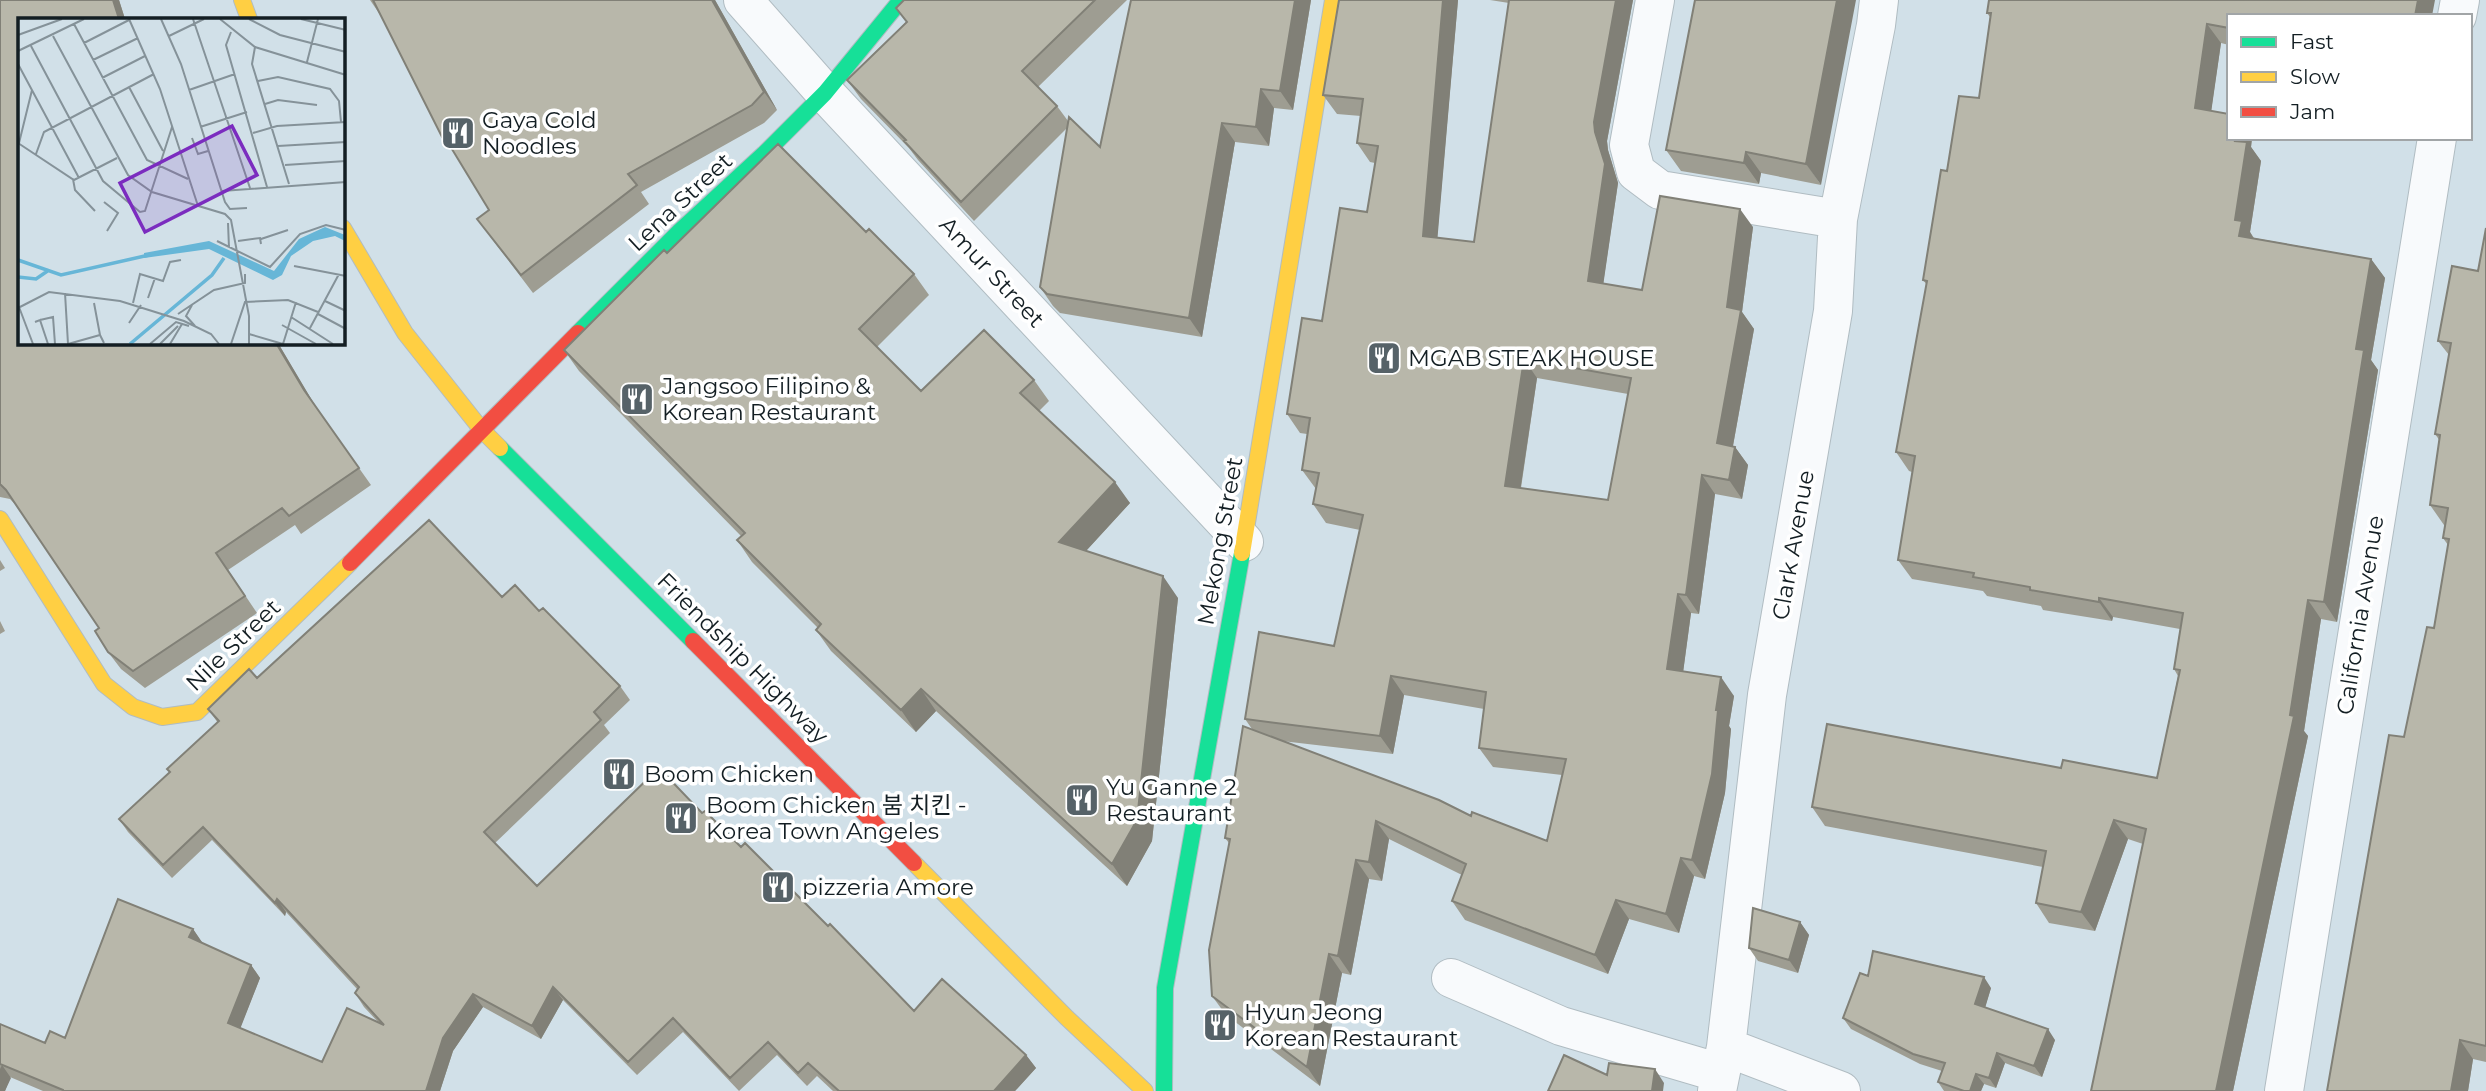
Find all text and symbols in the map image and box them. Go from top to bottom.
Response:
legend [2227,14,2472,140]
inset map [18,18,345,345]
text: Fast [2290,29,2334,54]
text: Slow [2290,64,2340,89]
text: Jam [2289,99,2335,124]
place label: Gaya Cold Noodles [482,106,597,160]
restaurant icon: Gaya Cold Noodles [439,114,477,152]
street label: Lena Street [622,147,738,257]
street label: Amur Street [934,211,1050,333]
restaurant icon: MGAB STEAK HOUSE [1365,339,1403,377]
place label: MGAB STEAK HOUSE [1408,344,1655,372]
place label: Jangsoo Filipino & Korean Restaurant [661,372,876,426]
restaurant icon: Jangsoo Filipino & Korean Restaurant [618,380,656,418]
street label: Mekong Street [1191,455,1249,627]
street label: Clark Avenue [1766,468,1820,622]
street label: California Avenue [2330,513,2390,717]
street label: Friendship Highway [652,567,835,750]
street label: Nile Street [180,593,286,697]
restaurant icon: Boom Chicken [600,755,638,793]
place label: Boom Chicken [644,760,814,788]
place label: Yu Ganne 2 Restaurant [1106,773,1237,827]
restaurant icon: Yu Ganne 2 Restaurant [1063,781,1101,819]
place label: Boom Chicken 붐 치킨 - Korea Town Angeles [706,791,966,845]
restaurant icon: Boom Chicken 붐 치킨 - Korea Town Angeles [662,799,700,837]
restaurant icon: pizzeria Amore [759,868,797,906]
place label: pizzeria Amore [802,873,974,901]
place label: Hyun Jeong Korean Restaurant [1244,998,1458,1052]
restaurant icon: Hyun Jeong Korean Restaurant [1201,1006,1239,1044]

